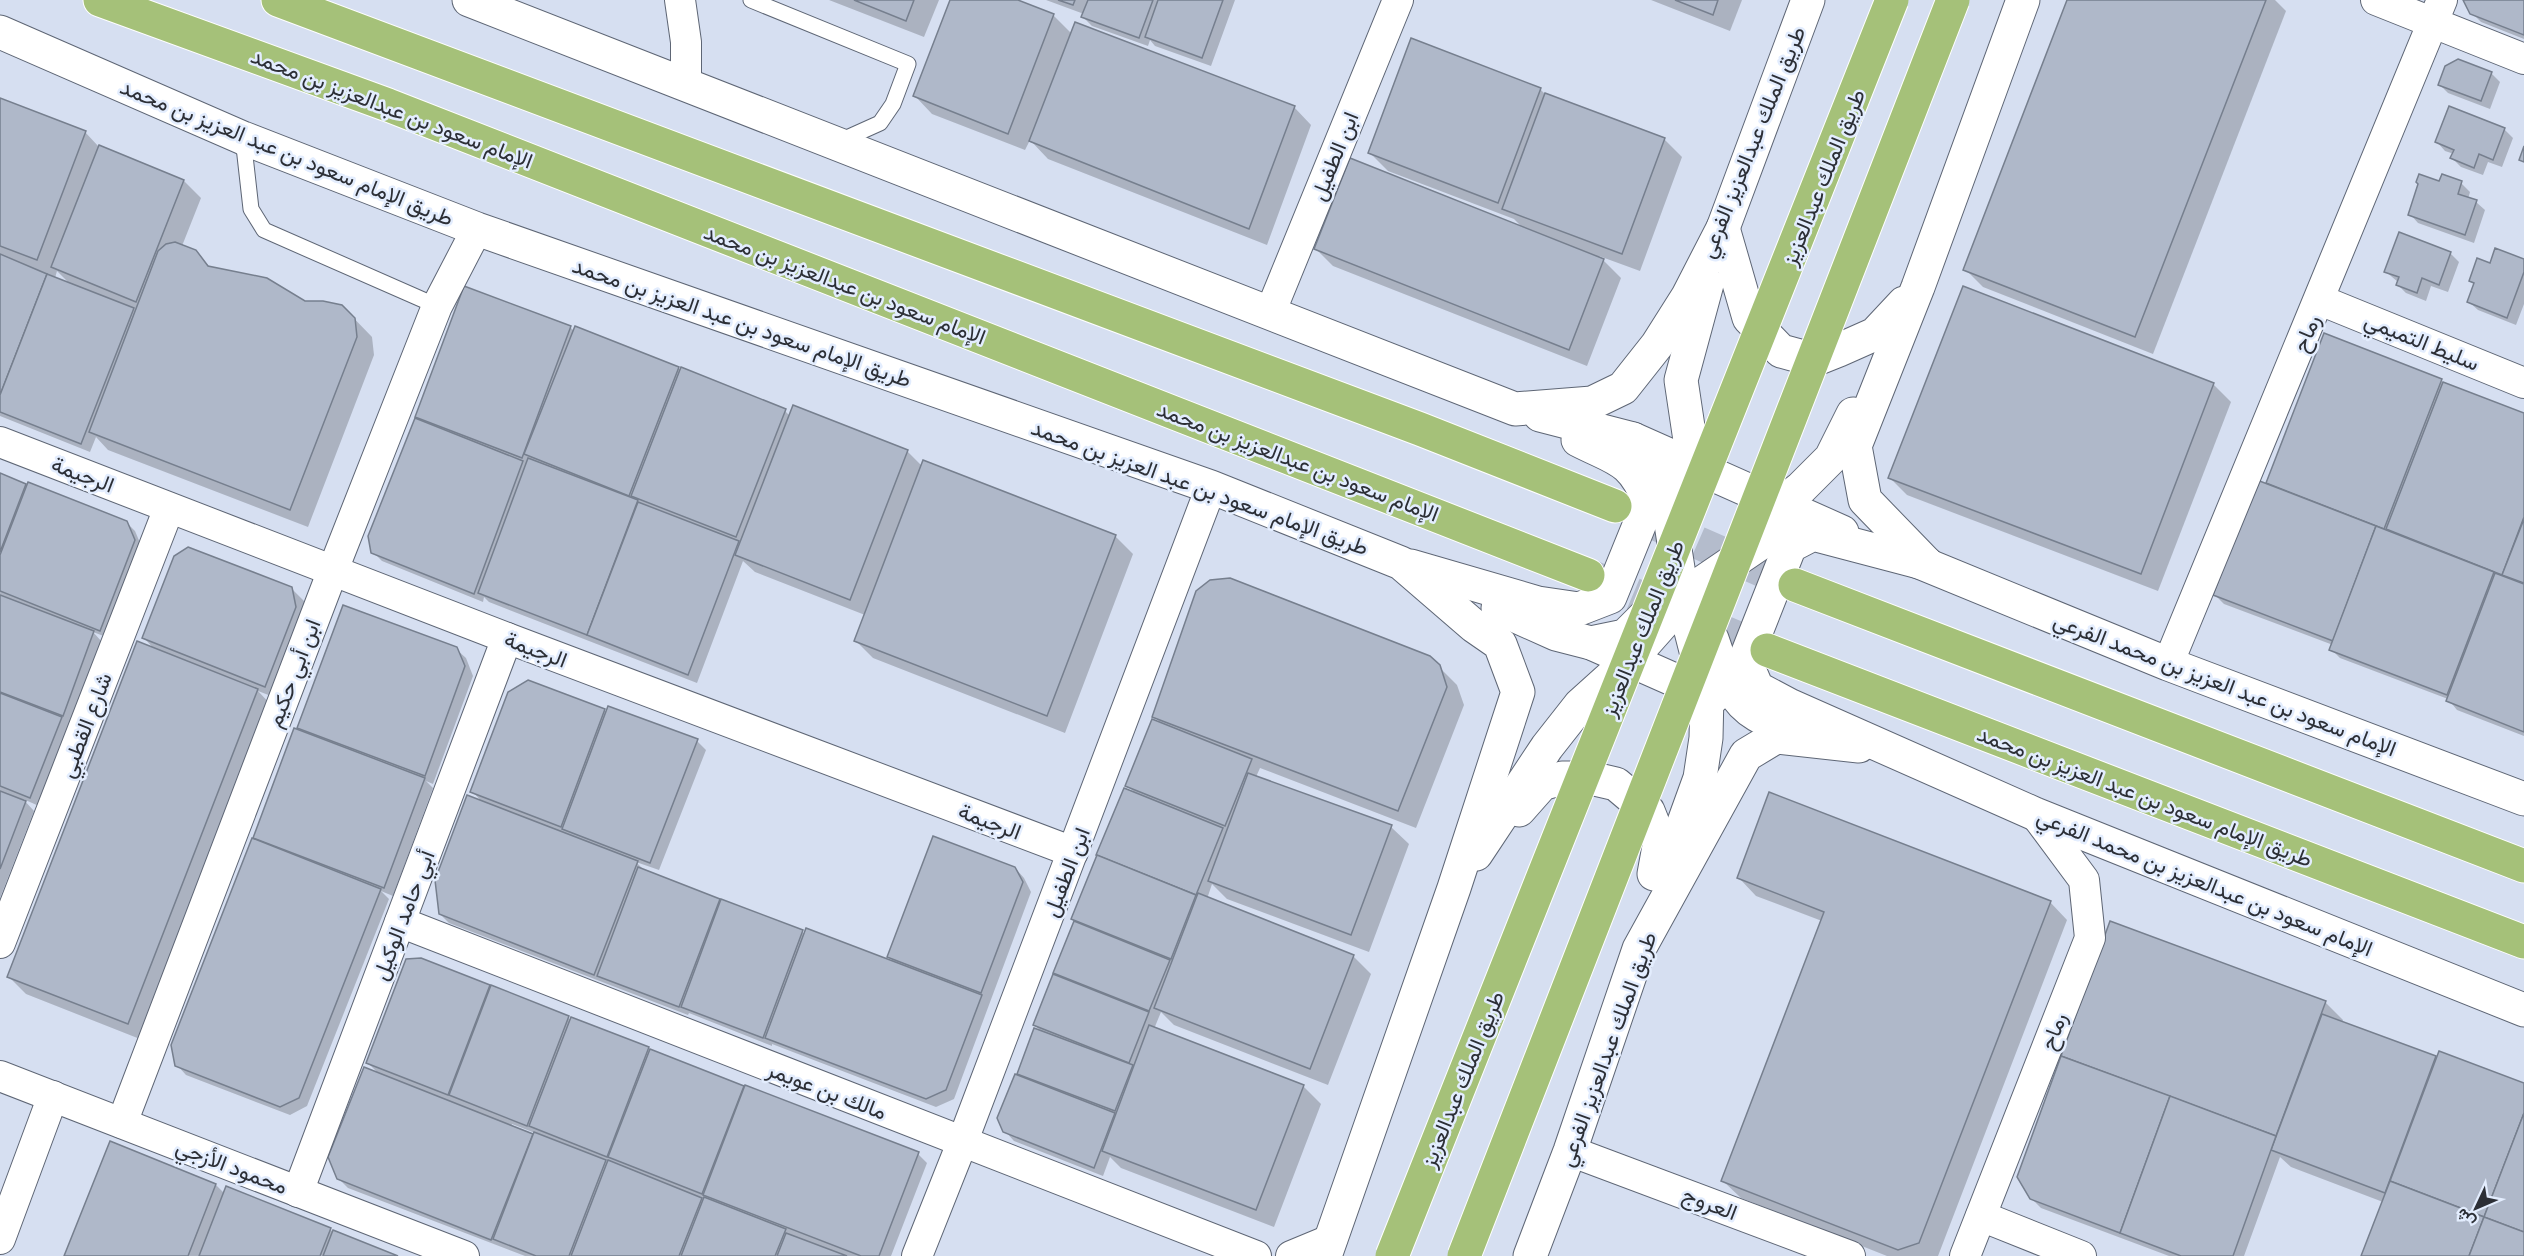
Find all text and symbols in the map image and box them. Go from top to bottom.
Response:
street label: طريق الملك عبدالعزيز الفرعي [1694,23,1816,264]
street label: الإمام سعود بن عبدالعزيز بن محمد [247,43,536,176]
street label: طريق الإمام سعود بن عبد العزيز بن محمد [116,74,457,233]
street label: طريق الملك عبدالعزيز [1776,86,1871,270]
street label: ابن الطفيل [1305,108,1364,205]
street label: الإمام سعود بن عبدالعزيز بن محمد [700,219,989,352]
street label: طريق الإمام سعود بن عبد العزيز بن محمد [568,253,915,394]
street label: سليط التميمي [2359,307,2483,381]
street label: رماح [2288,311,2327,356]
street label: الإمام سعود بن عبدالعزيز بن محمد [1153,396,1442,529]
street label: طريق الإمام سعود بن عبد العزيز بن محمد [1027,415,1372,562]
street label: الرجيمة [48,451,118,499]
street label: طريق الملك عبدالعزيز [1595,537,1690,721]
street label: الإمام سعود بن عبد العزيز بن محمد الفرعي [2048,607,2400,767]
street label: ابن أبي حكيم [261,616,331,733]
street label: الرجيمة [501,626,571,674]
street label: شارع القطبي [54,669,123,783]
street label: طريق الإمام سعود بن عبد العزيز بن محمد [1973,721,2316,874]
street label: الرجيمة [955,798,1025,846]
street label: الإمام سعود بن عبدالعزيز بن محمد الفرعي [2031,803,2376,967]
street label: ابن الطفيل [1038,824,1096,921]
street label: أبي حامد الوكيل [367,847,445,986]
street label: طريق الملك عبدالعزيز الفرعي [1553,929,1667,1172]
street label: طريق الملك عبدالعزيز [1415,988,1510,1172]
street label: رماح [2035,1009,2074,1054]
street label: مالك بن عويمر [762,1056,890,1126]
street label: محمود الأزجي [170,1134,291,1205]
north arrow [2446,1178,2506,1238]
street label: العروج [1678,1182,1741,1227]
text: ش [2452,1205,2479,1232]

